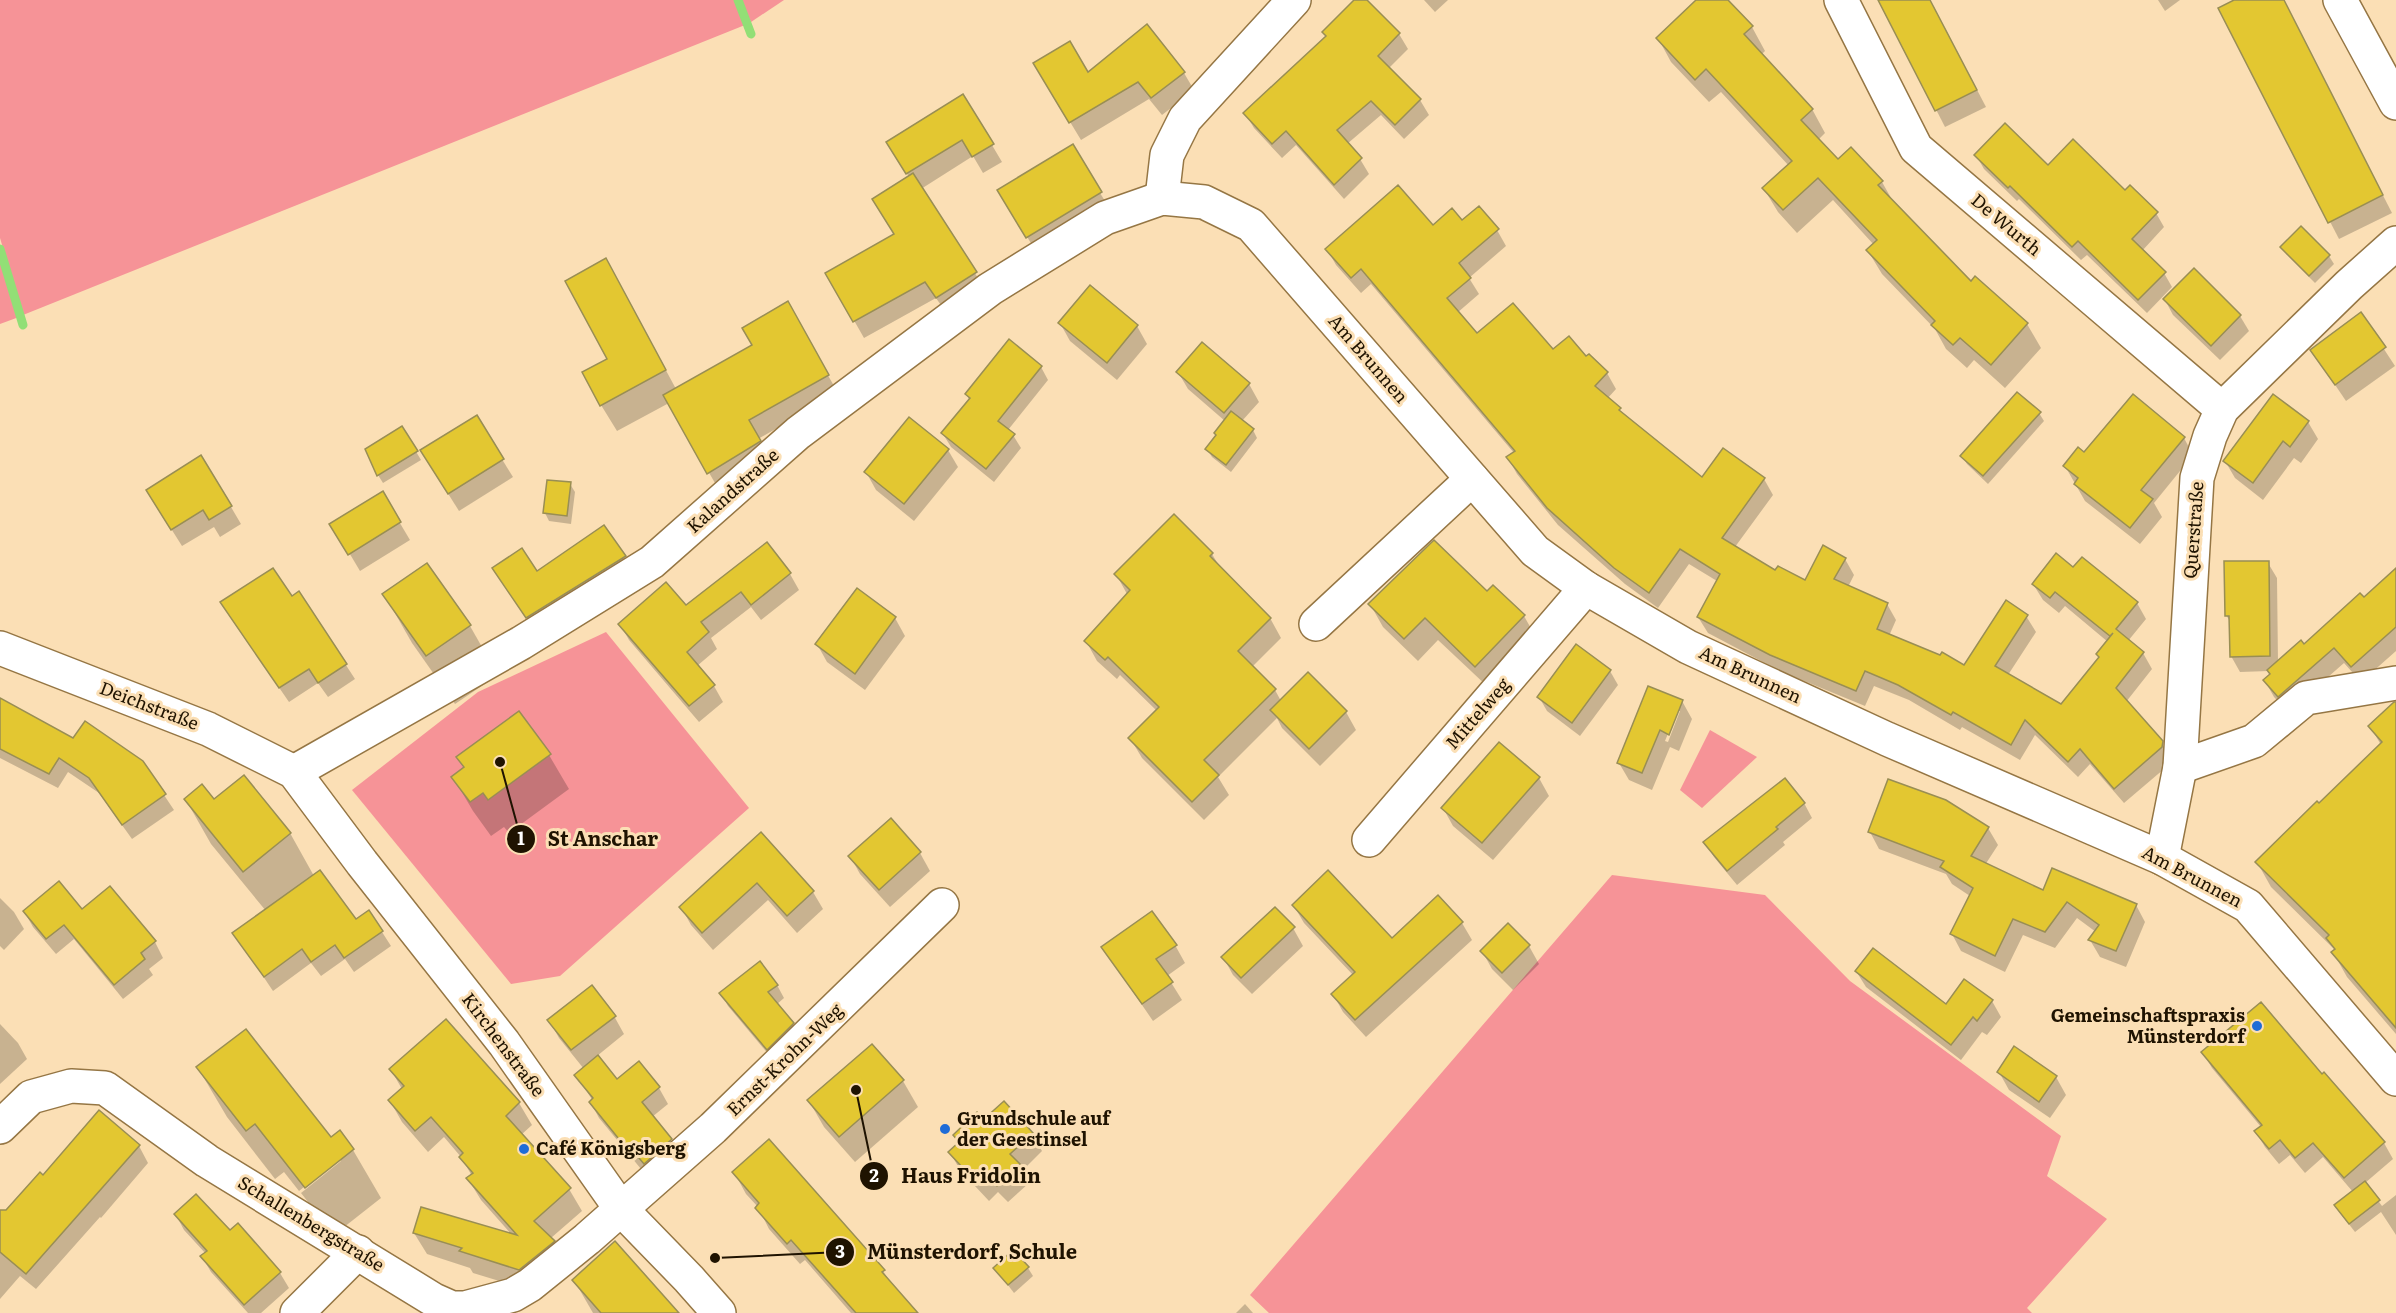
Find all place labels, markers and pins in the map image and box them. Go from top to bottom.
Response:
callout: St Anschar [506,820,670,858]
place label: Gemeinschaftspraxis Münsterdorf [2051,1001,2247,1049]
marker: Gemeinschaftspraxis Münsterdorf [2250,1019,2264,1033]
place label: Grundschule auf der Geestinsel [957,1104,1112,1152]
marker: Grundschule auf der Geestinsel [938,1122,952,1136]
place label: Café Königsberg [536,1134,687,1161]
marker: Café Königsberg [517,1142,531,1156]
callout: Haus Fridolin [859,1157,1053,1195]
callout: Münsterdorf, Schule [825,1233,1089,1271]

